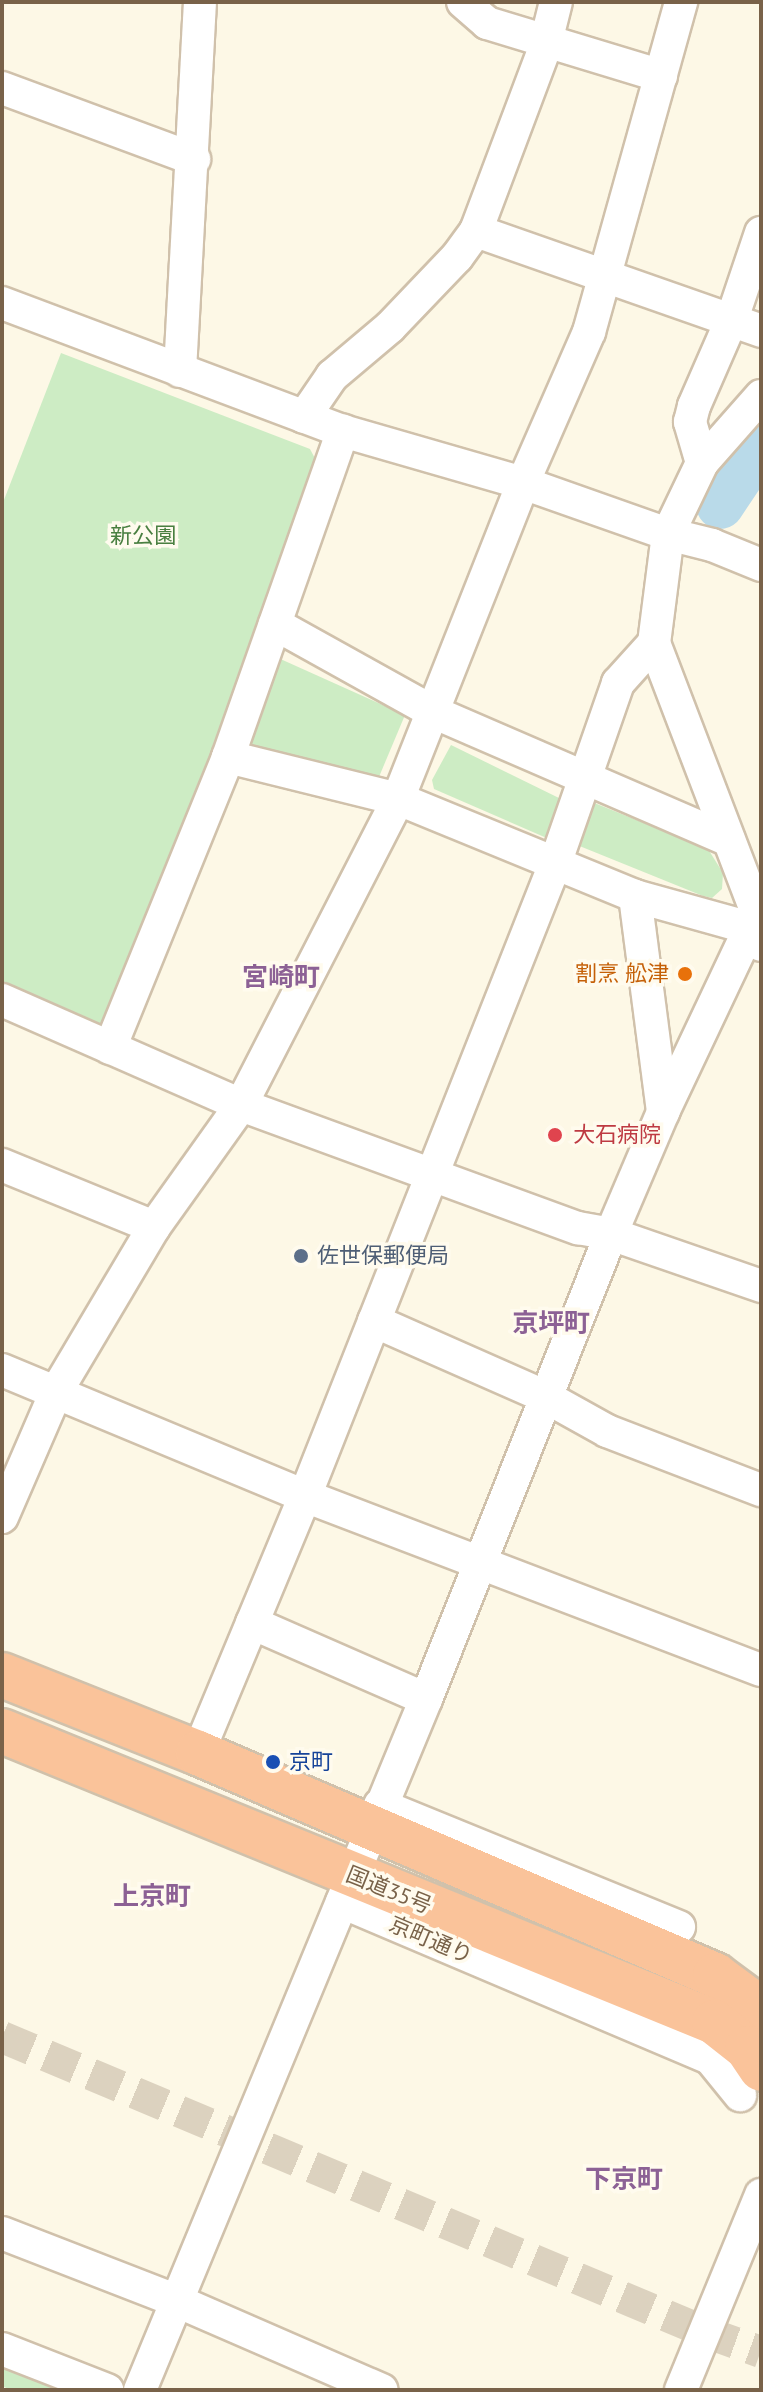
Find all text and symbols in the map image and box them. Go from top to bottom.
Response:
park label: 新公園 [110,523,176,549]
district label: 宮崎町 [242,961,320,993]
place label: 割烹 舩津 [575,961,669,987]
marker: 割烹 舩津 [676,965,694,983]
place label: 大石病院 [573,1122,661,1148]
marker: 大石病院 [544,1124,566,1146]
place label: 佐世保郵便局 [317,1243,449,1269]
marker: 佐世保郵便局 [292,1247,310,1265]
district label: 京坪町 [512,1307,590,1339]
place label: 京町 [289,1749,333,1775]
marker: 京町 [264,1753,282,1771]
street label: 国道35号 [342,1861,436,1919]
district label: 上京町 [113,1880,191,1912]
street label: 京町通り [385,1911,477,1969]
district label: 下京町 [585,2163,663,2195]

